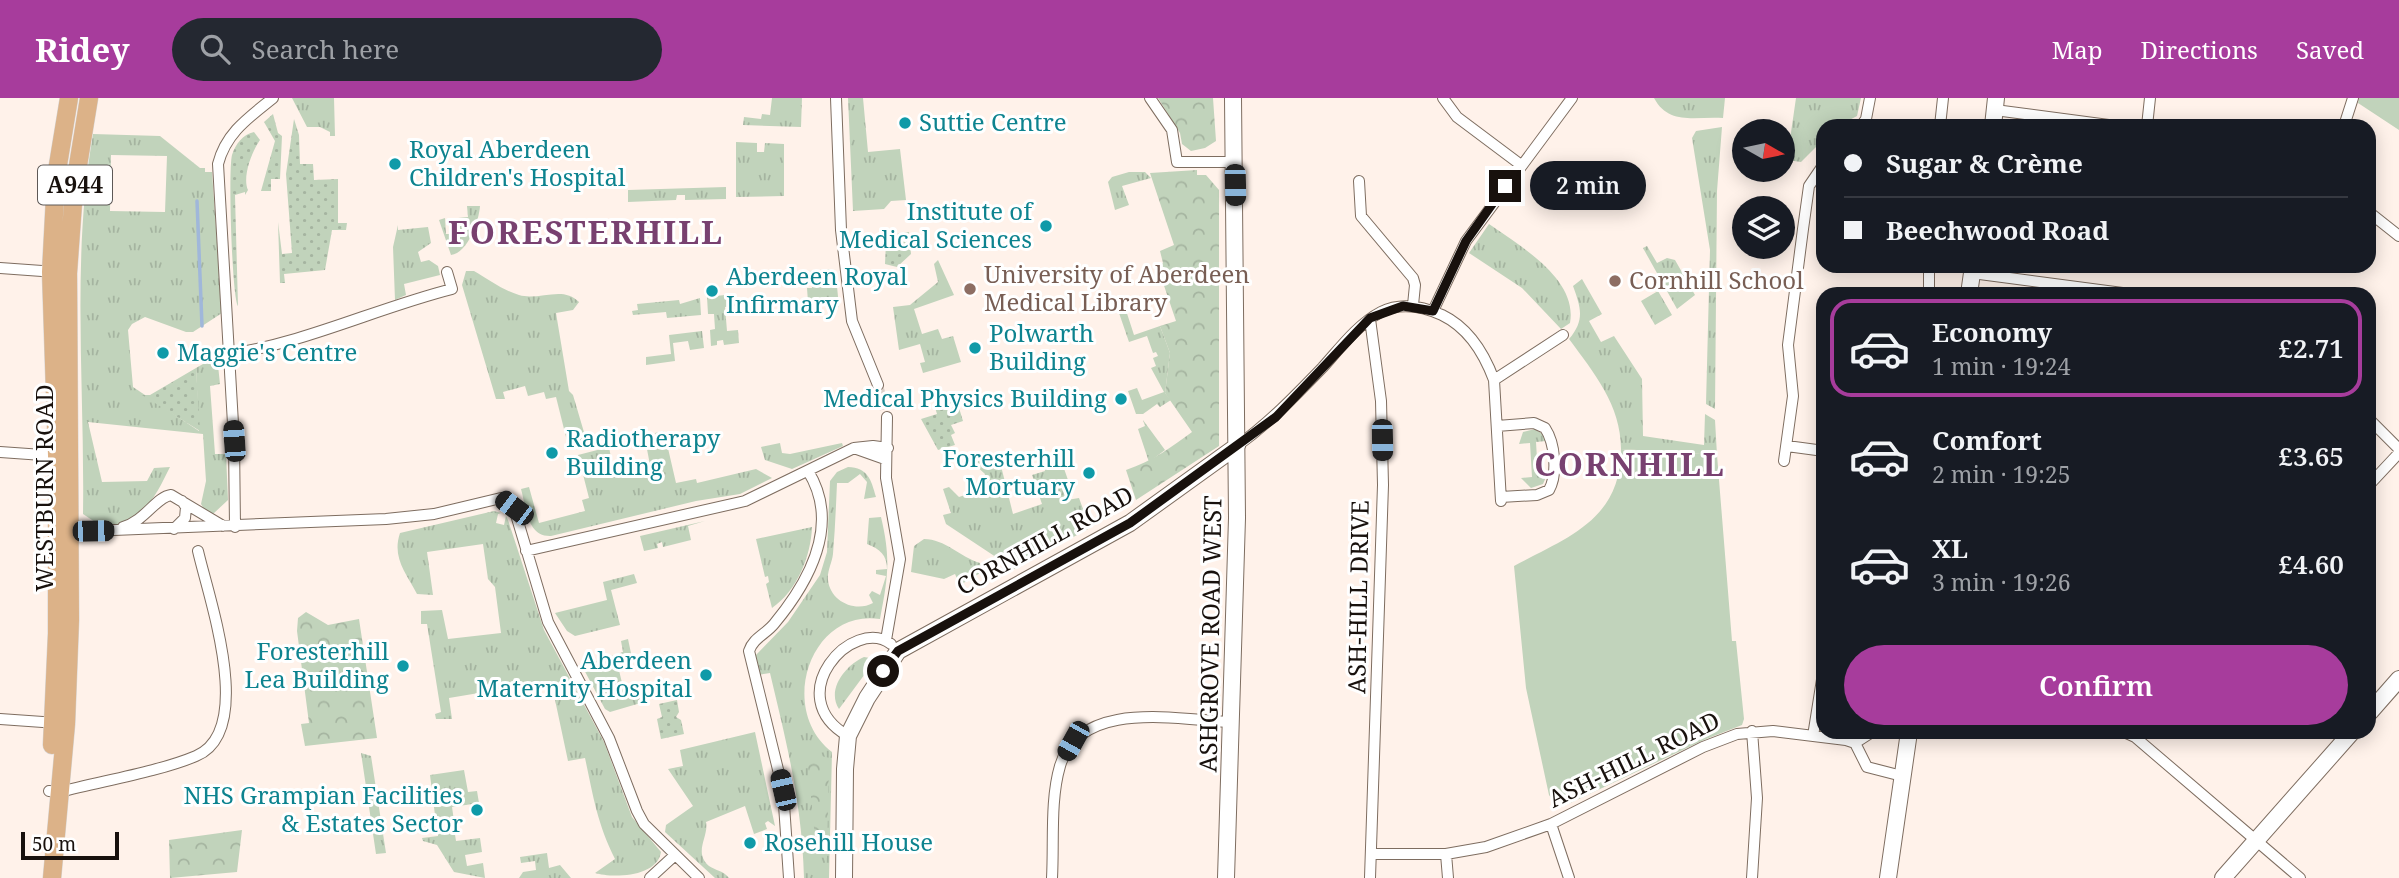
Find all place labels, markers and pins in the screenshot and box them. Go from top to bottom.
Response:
place label: Suttie Centre [919,105,1067,138]
marker: Suttie Centre [897,115,913,131]
place label: Royal Aberdeen Children's Hospital [409,132,626,193]
marker: Royal Aberdeen Children's Hospital [387,156,403,172]
place label: Institute of Medical Sciences [839,194,1034,255]
marker: Institute of Medical Sciences [1038,218,1054,234]
place label: University of Aberdeen Medical Library [984,257,1250,318]
place label: Aberdeen Royal Infirmary [726,259,908,320]
place label: Cornhill School [1629,263,1804,296]
marker: Cornhill School [1607,273,1623,289]
marker: University of Aberdeen Medical Library [962,281,978,297]
marker: Aberdeen Royal Infirmary [704,283,720,299]
place label: Polwarth Building [989,316,1094,377]
place label: Maggie's Centre [177,335,357,368]
marker: Polwarth Building [967,340,983,356]
marker: Maggie's Centre [155,345,171,361]
place label: Medical Physics Building [823,381,1107,414]
marker: Medical Physics Building [1113,391,1129,407]
place label: Radiotherapy Building [566,421,721,482]
place label: Foresterhill Mortuary [943,441,1076,502]
marker: Radiotherapy Building [544,445,560,461]
marker: Foresterhill Mortuary [1081,465,1097,481]
place label: Foresterhill Lea Building [245,634,390,695]
place label: Aberdeen Maternity Hospital [476,643,693,704]
marker: Foresterhill Lea Building [395,658,411,674]
marker: Aberdeen Maternity Hospital [698,667,714,683]
place label: NHS Grampian Facilities & Estates Sector [183,778,463,839]
marker: NHS Grampian Facilities & Estates Sector [469,802,485,818]
place label: Rosehill House [764,825,933,858]
marker: Rosehill House [742,835,758,851]

